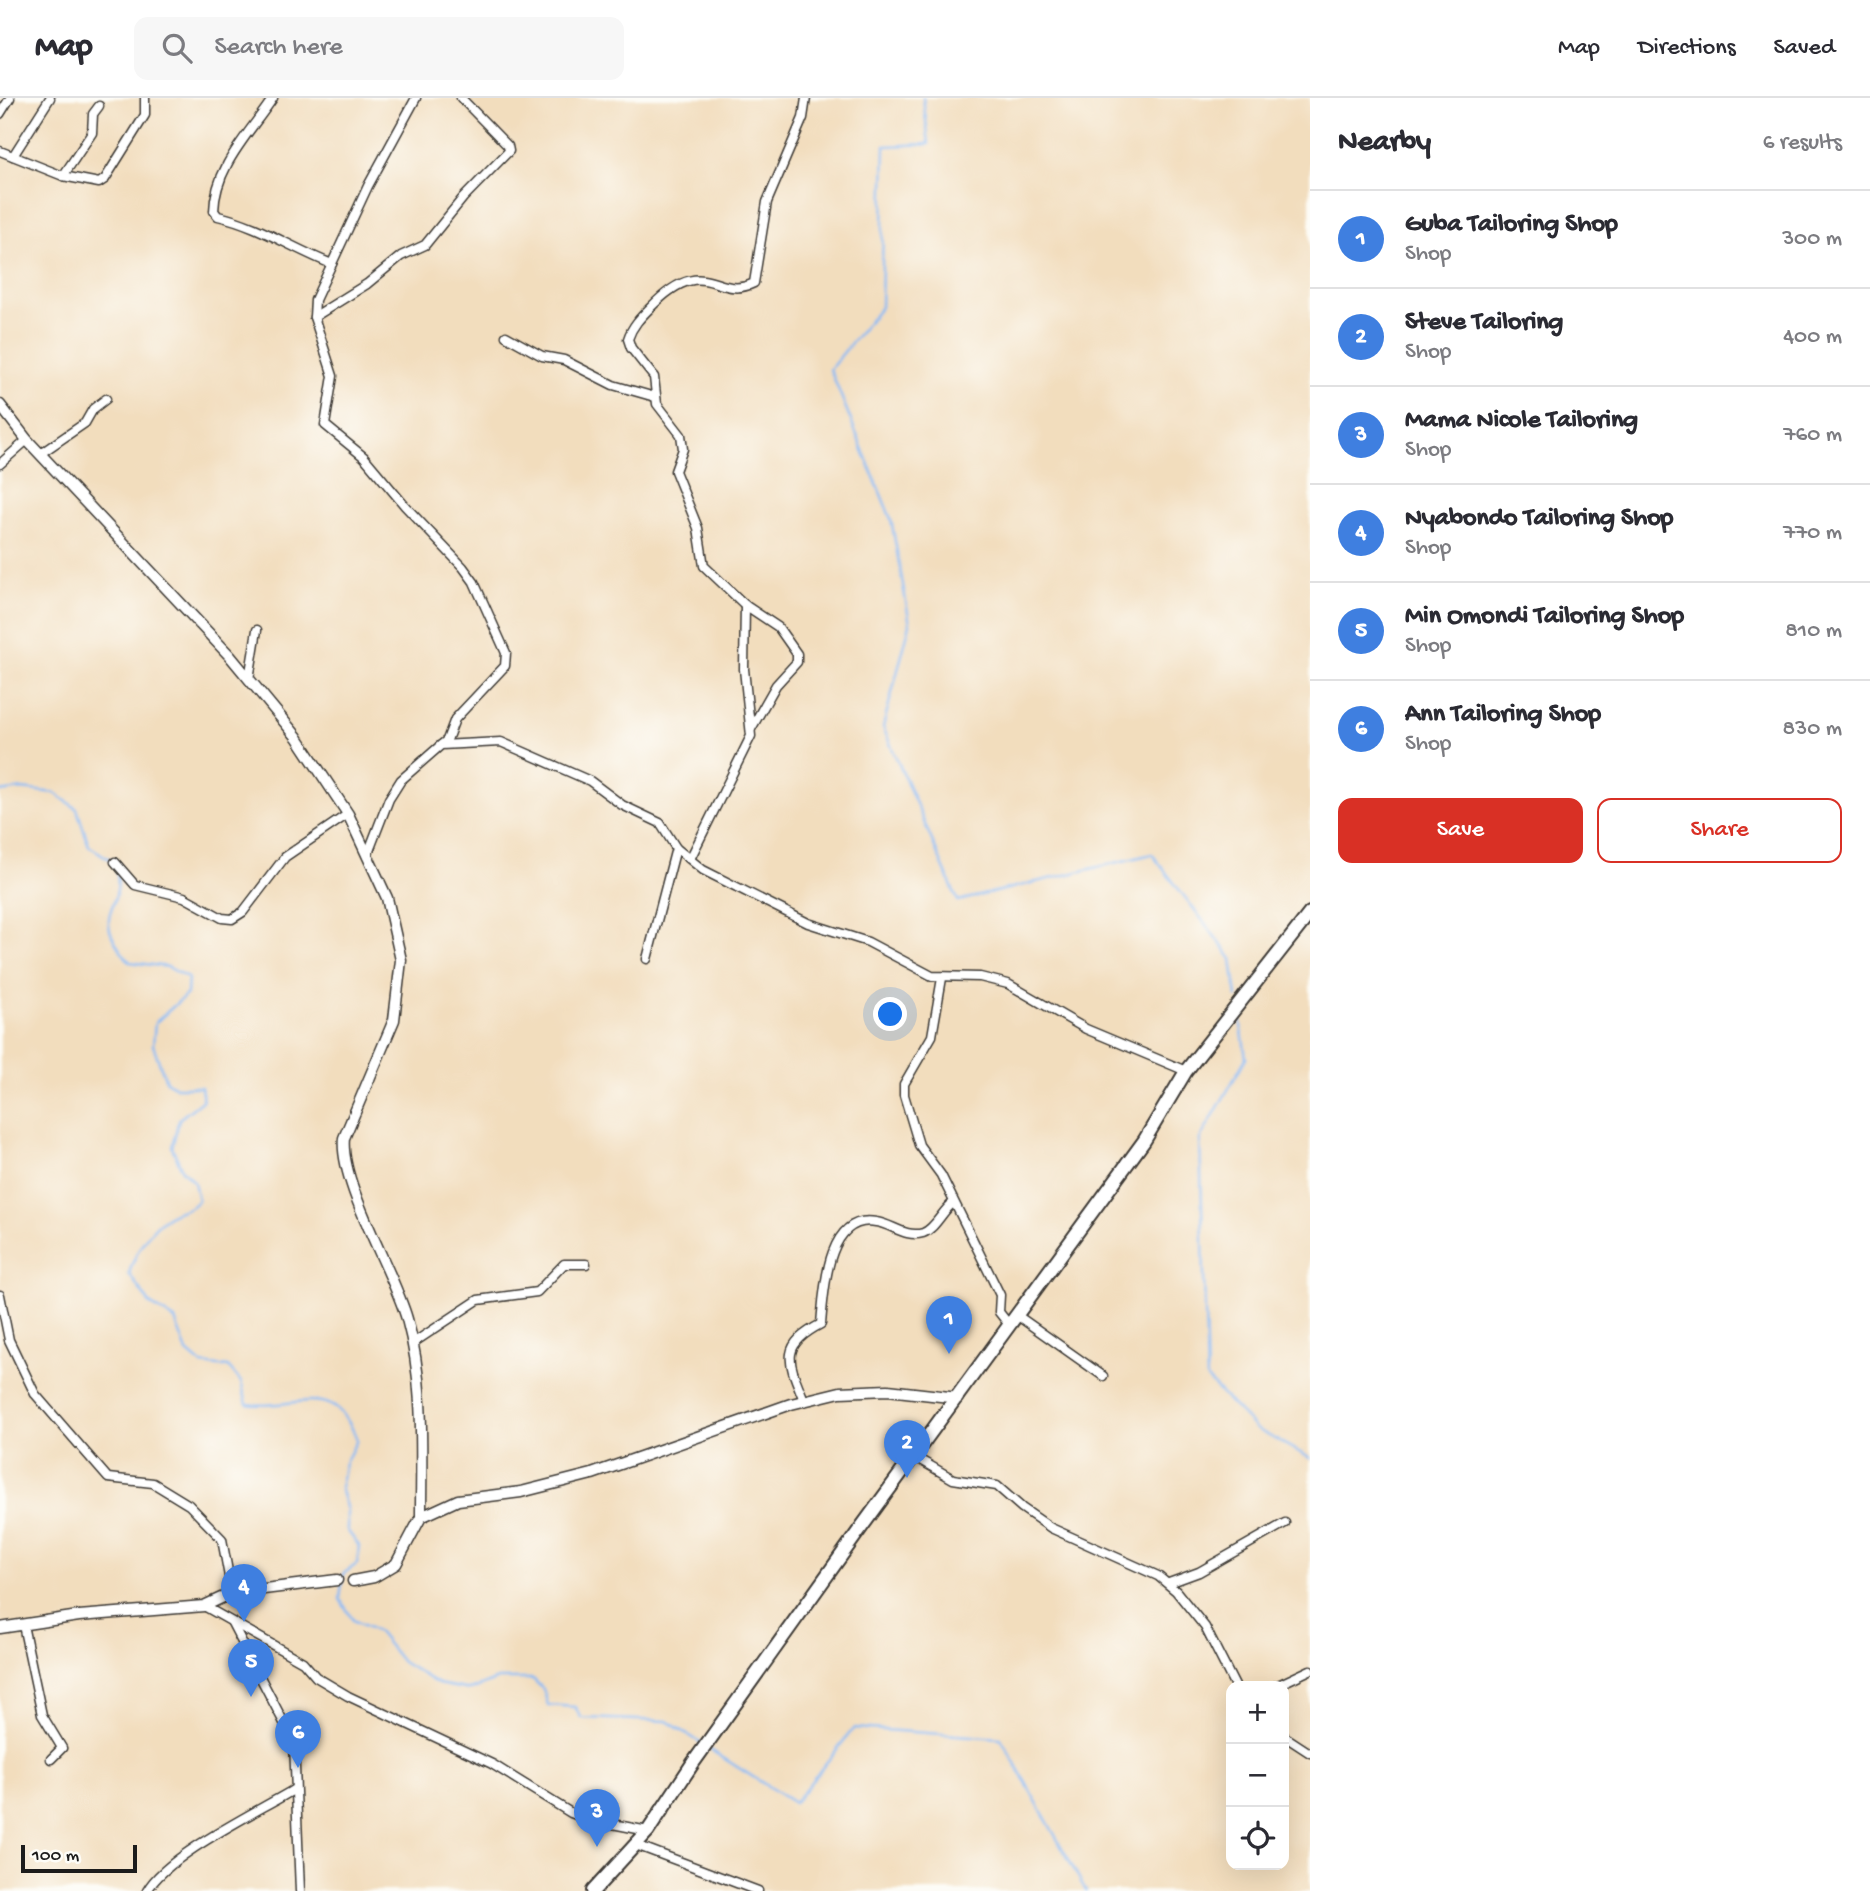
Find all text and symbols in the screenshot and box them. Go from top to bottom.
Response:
search box [134,17,624,80]
text: Map [35,29,92,67]
icon: search [158,29,196,67]
text: Search here [214,33,343,64]
text: Map [1558,34,1600,63]
text: Directions [1638,34,1736,63]
text: Saved [1774,34,1835,63]
text: Nearby [1338,126,1431,161]
text: 6 results [1763,130,1842,157]
text: Guba Tailoring Shop [1405,210,1618,241]
text: 1 [1356,226,1366,253]
text: 300 m [1782,226,1842,253]
text: Shop [1405,241,1451,268]
text: Steve Tailoring [1405,308,1563,339]
text: 2 [1355,324,1367,351]
text: 400 m [1783,324,1842,351]
text: Shop [1405,339,1451,366]
text: Mama Nicole Tailoring [1405,406,1638,437]
text: 3 [1355,422,1367,449]
text: 760 m [1784,422,1842,449]
text: Shop [1405,437,1451,464]
text: Nyabondo Tailoring Shop [1405,504,1673,535]
text: 4 [1356,520,1366,547]
text: 770 m [1783,520,1842,547]
text: Shop [1405,535,1451,562]
text: Min Omondi Tailoring Shop [1405,602,1684,633]
text: 5 [1355,618,1367,645]
text: 810 m [1785,618,1842,645]
text: Shop [1405,633,1451,660]
text: Ann Tailoring Shop [1405,700,1601,731]
text: 6 [1355,716,1367,743]
text: 830 m [1783,716,1842,743]
text: Shop [1405,731,1451,758]
button: Save [1338,798,1583,863]
button: Share [1597,798,1842,863]
your location [873,997,907,1031]
pin: 1 [926,1296,972,1354]
pin: 2 [884,1420,930,1478]
pin: 4 [221,1564,267,1622]
pin: 5 [228,1639,274,1697]
map controls [1226,1681,1289,1870]
button: + [1226,1681,1289,1744]
pin: 6 [275,1710,321,1768]
button: − [1226,1744,1289,1807]
pin: 3 [574,1789,620,1847]
button: locate [1226,1807,1289,1870]
scale bar [21,1842,136,1874]
text: 100 m [32,1845,79,1868]

